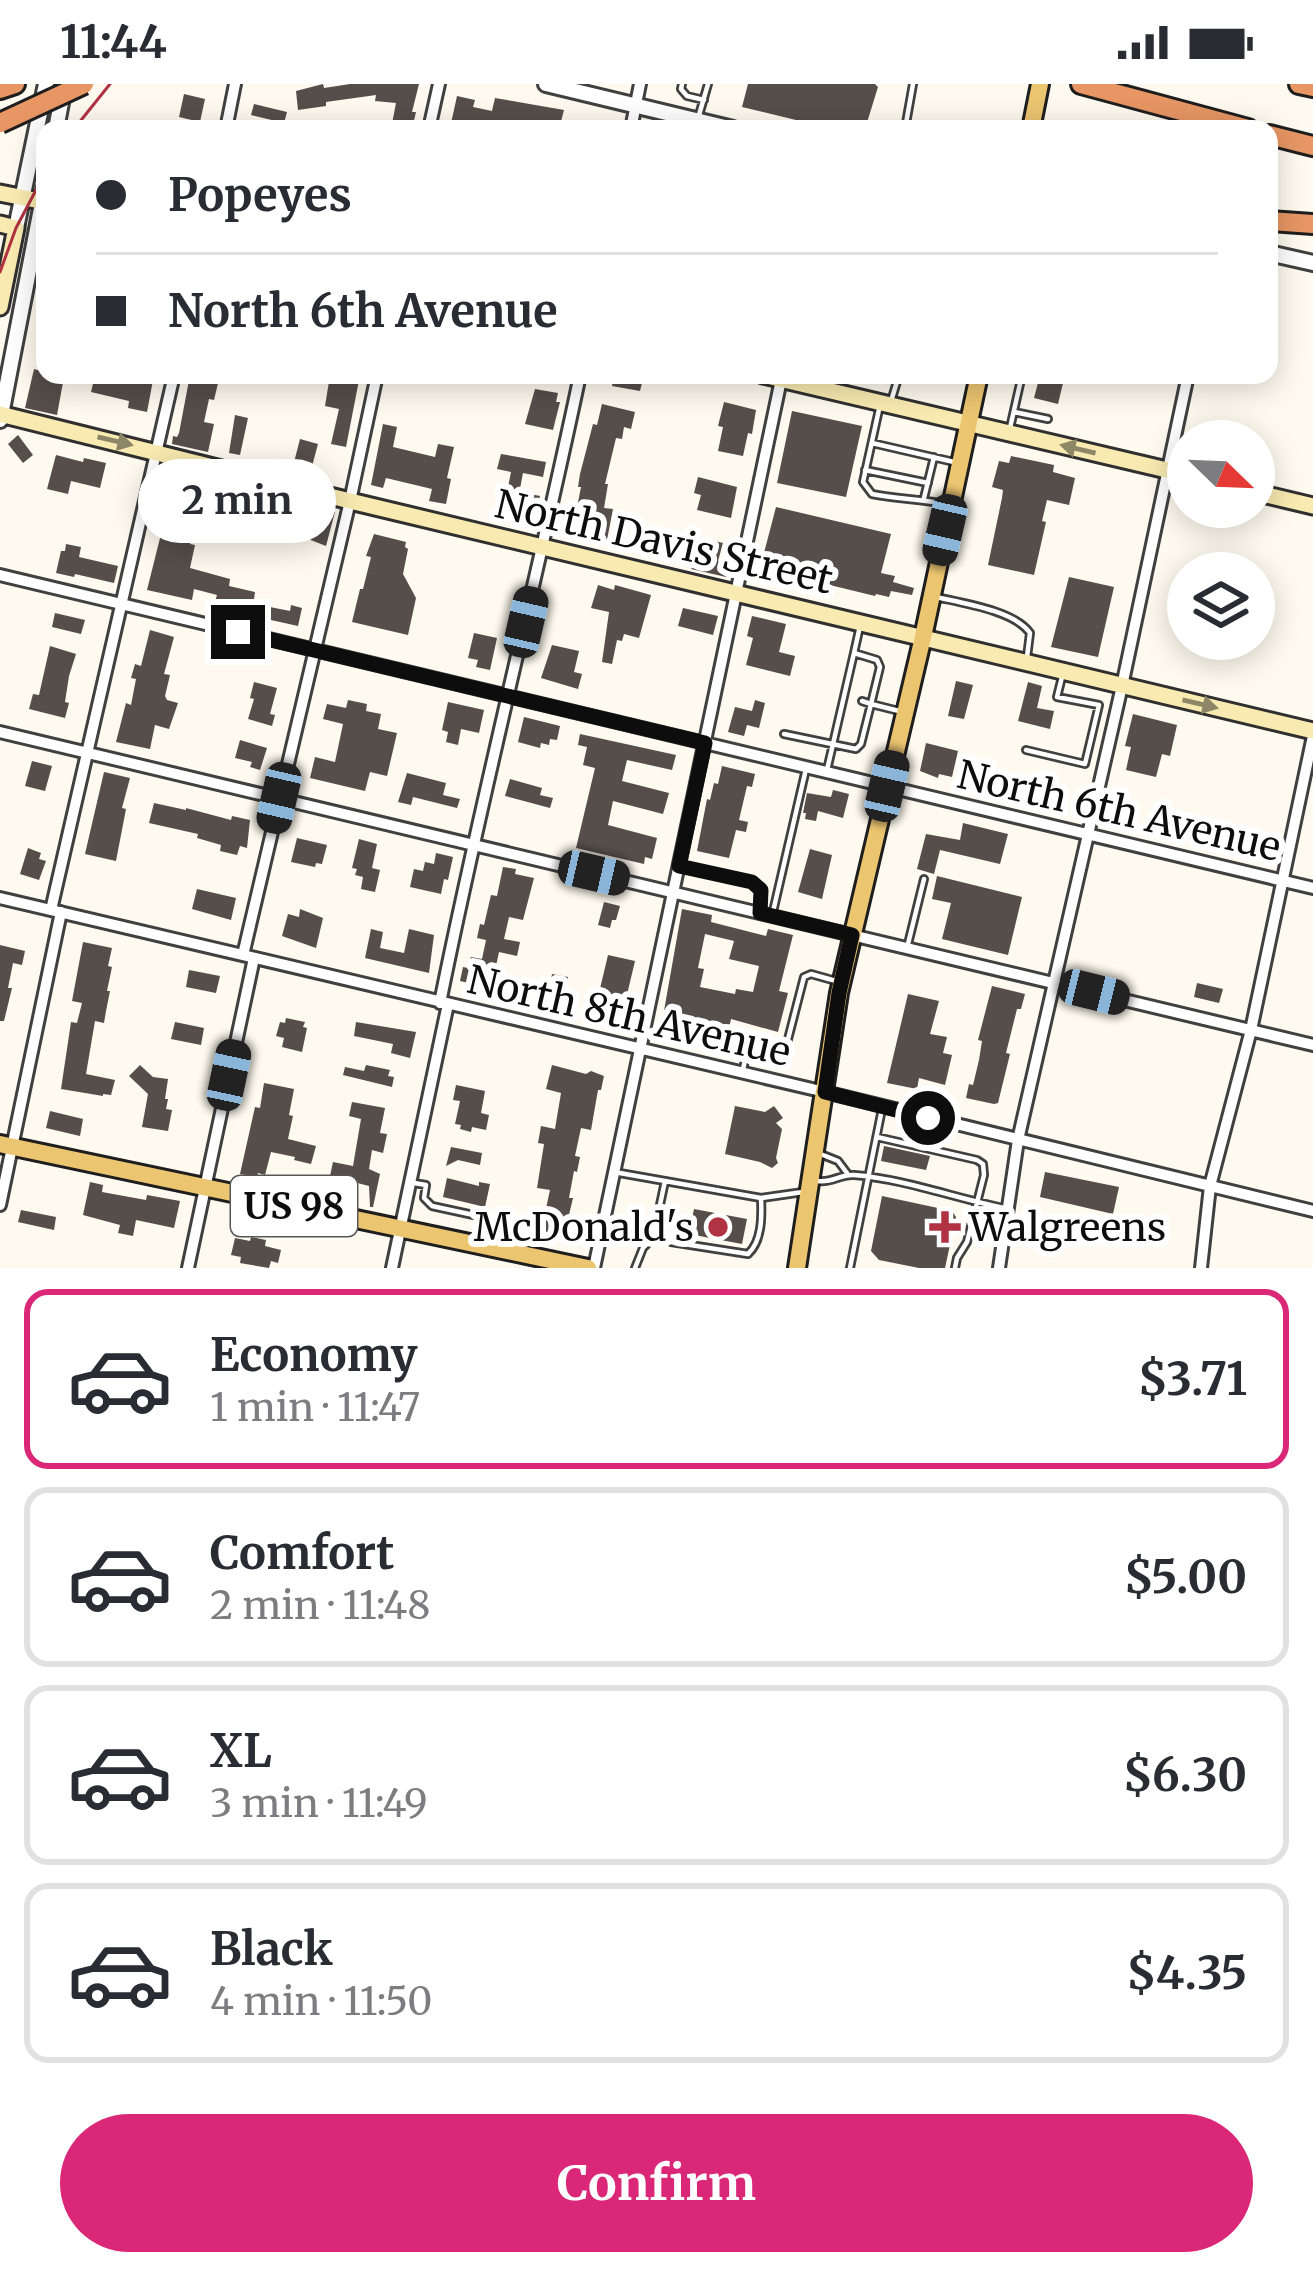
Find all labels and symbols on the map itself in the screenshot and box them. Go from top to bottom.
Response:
north arrow [1167,420,1275,528]
one-way arrow [97,432,134,451]
one-way arrow [1059,439,1097,458]
callout: 2 min [139,458,337,542]
street label: North Davis Street [491,479,837,605]
car [919,491,971,569]
car [500,583,552,661]
route end [211,605,265,659]
one-way arrow [1181,696,1219,715]
car [861,747,913,825]
street label: North 6th Avenue [953,750,1285,872]
car [253,759,305,837]
car [555,847,633,899]
street label: North 8th Avenue [463,955,795,1077]
car [1055,966,1133,1018]
car [204,1036,254,1114]
route start [901,1091,955,1145]
road number: US 98 [231,1176,357,1236]
place label: McDonald's [474,1203,694,1252]
place label: Walgreens [968,1203,1166,1252]
marker: McDonald's [705,1214,731,1240]
marker: Walgreens [932,1214,958,1240]

